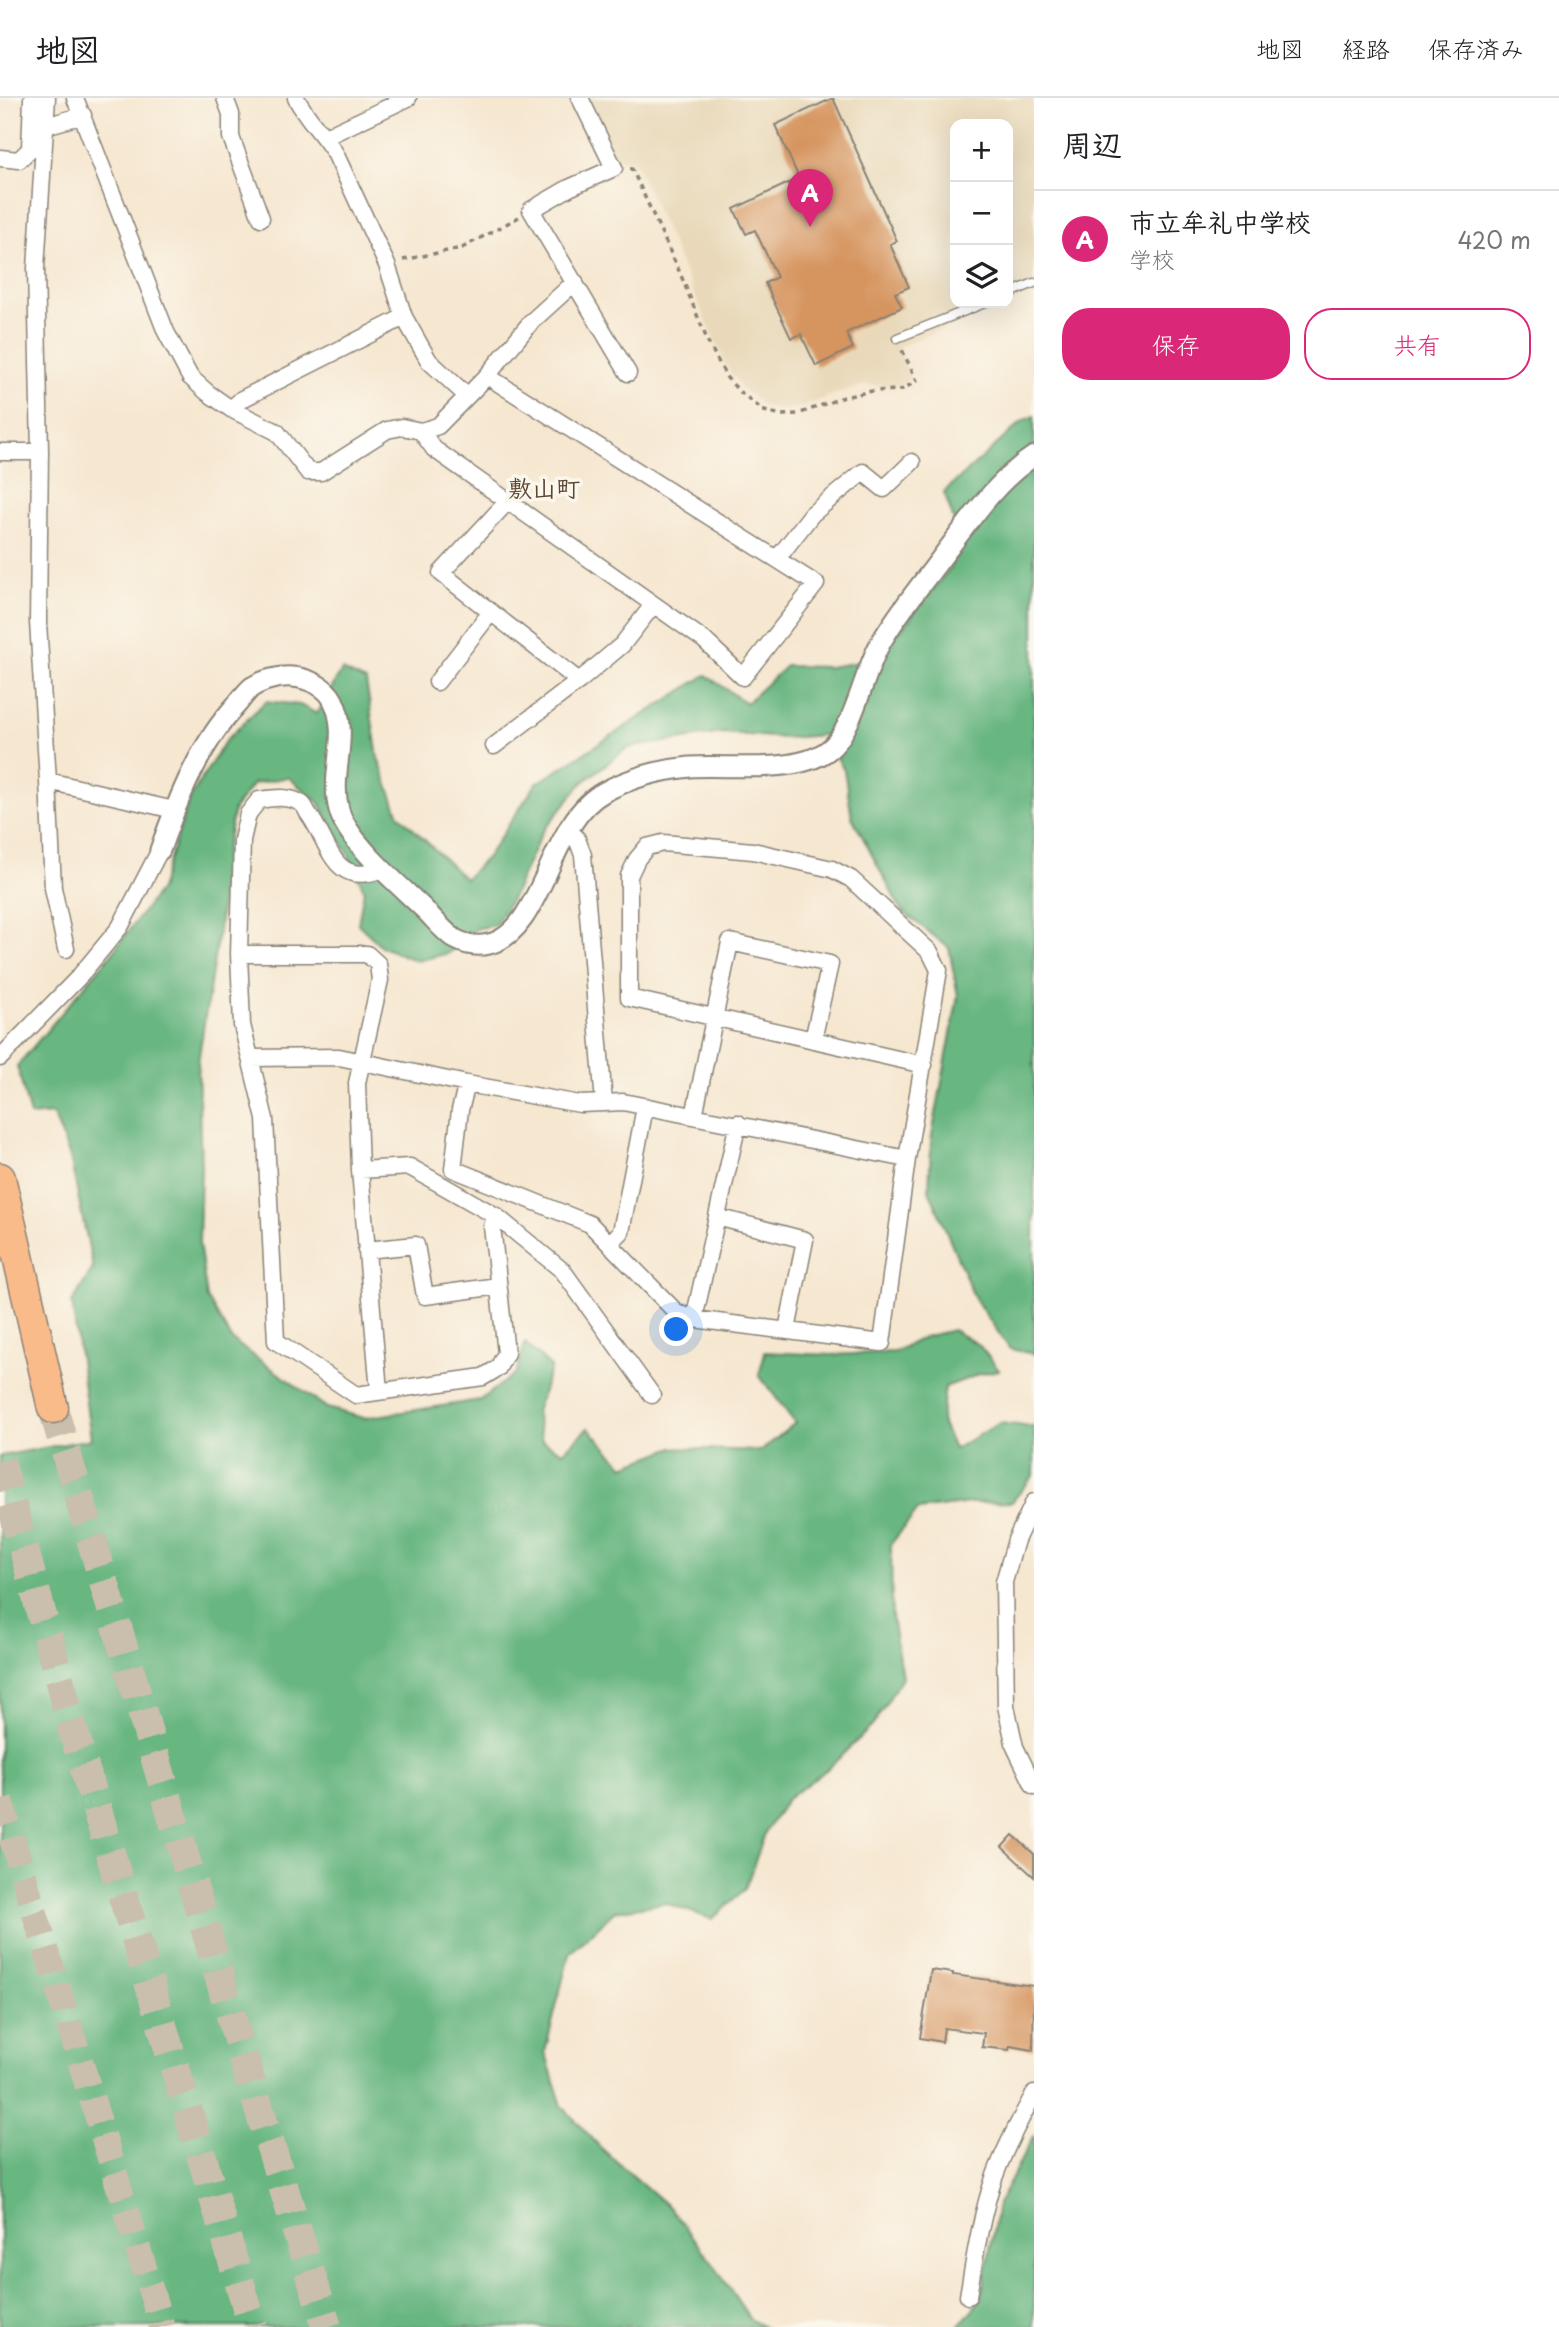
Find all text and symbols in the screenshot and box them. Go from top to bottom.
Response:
text: 地図 [35,23,101,73]
text: 地図 [1256,30,1304,66]
text: 経路 [1342,30,1390,66]
text: 保存済み [1428,30,1524,66]
map controls [950,119,1013,308]
button: + [950,119,1013,182]
text: 周辺 [1062,121,1122,166]
pin: A [787,169,833,227]
button: − [950,182,1013,245]
text: 市立牟礼中学校 [1129,202,1311,241]
text: A [1076,222,1094,257]
text: 420 m [1457,222,1531,257]
text: 学校 [1129,241,1175,276]
button: layers [950,245,1013,308]
button: 保存 [1062,308,1290,380]
button: 共有 [1304,308,1531,380]
district label: 敷山町 [508,469,580,505]
your location [659,1312,693,1346]

